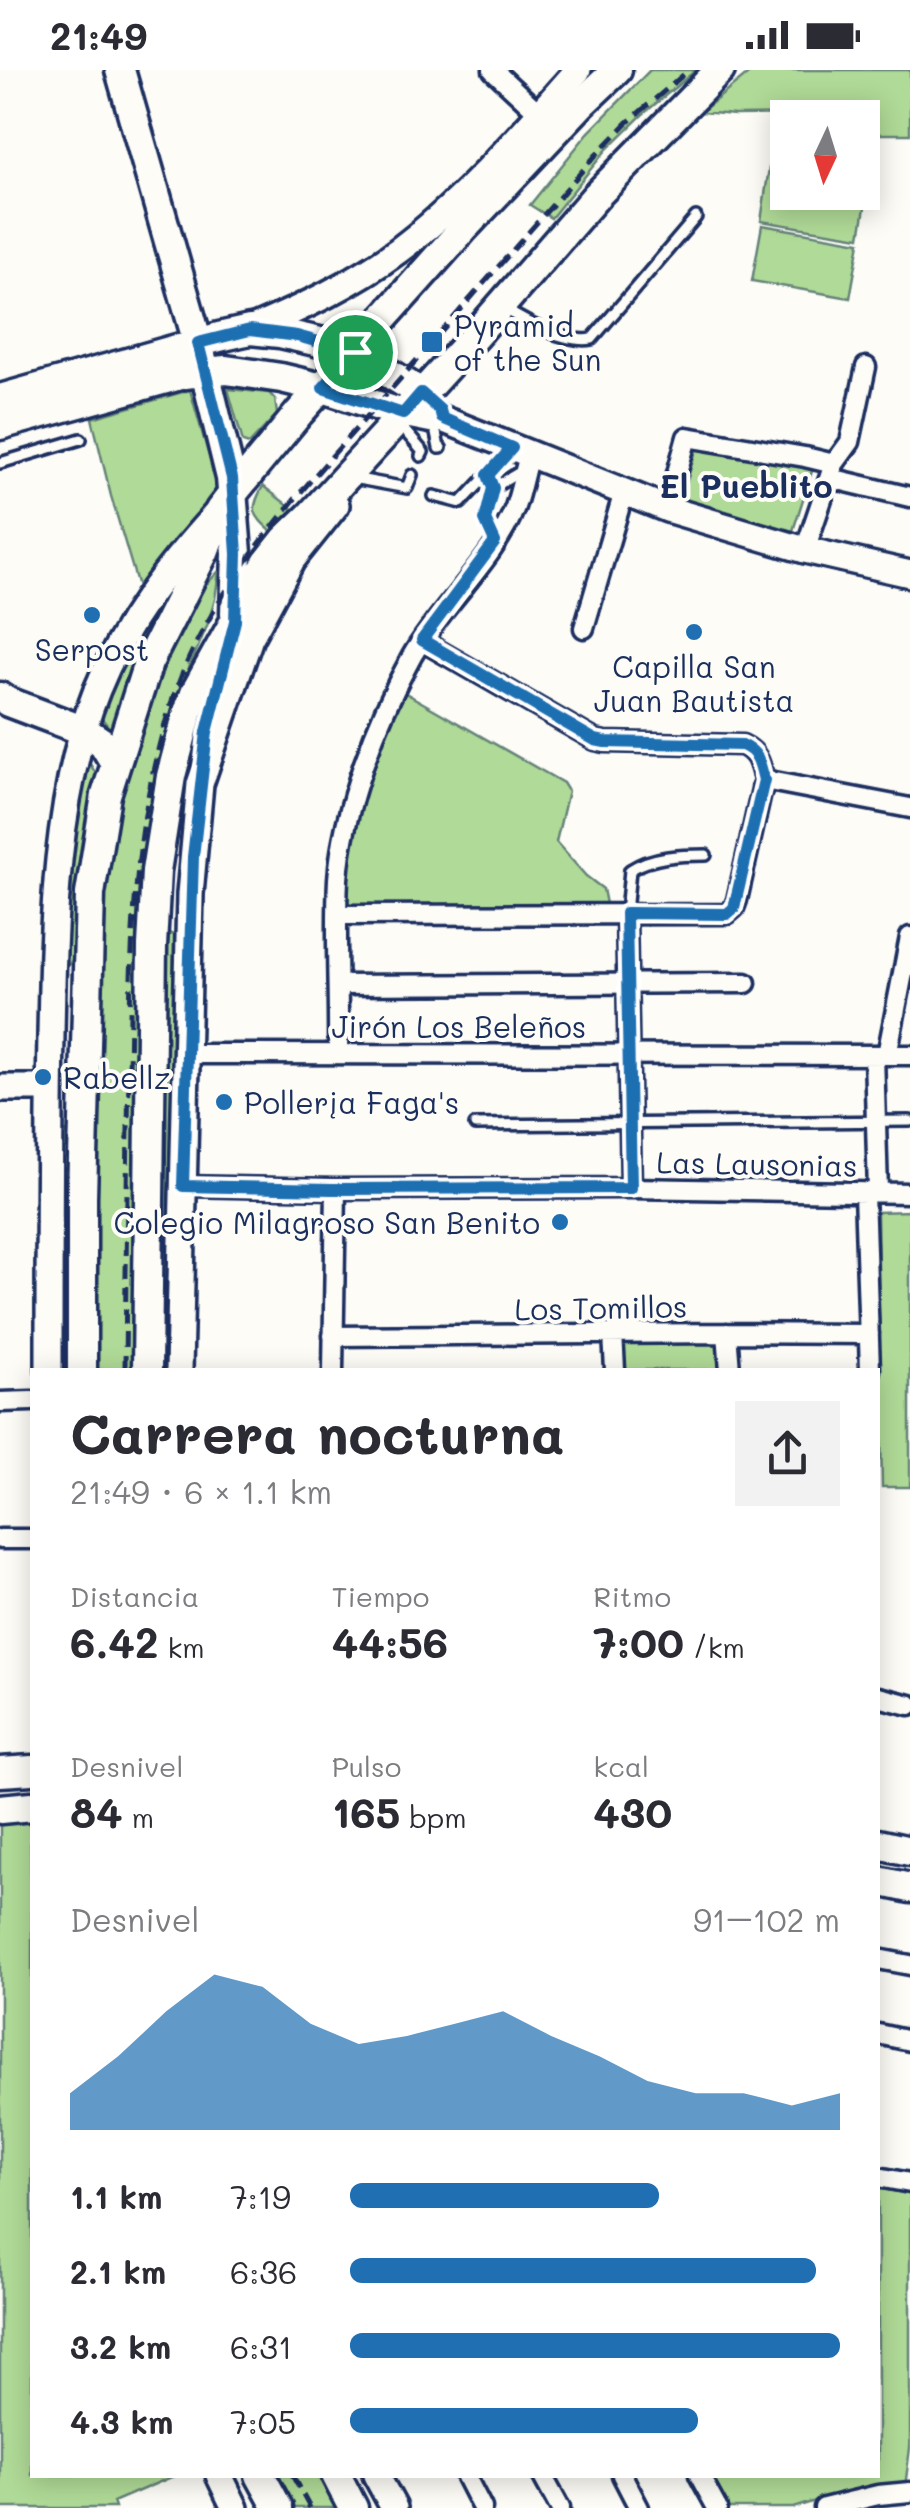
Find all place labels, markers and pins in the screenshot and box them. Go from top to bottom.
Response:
place label: Pyramid of the Sun [454,305,601,379]
pin [313,310,398,395]
marker: Pyramid of the Sun [419,329,445,355]
marker: Serpost [81,604,103,626]
marker: Capilla San Juan Bautista [683,621,705,643]
place label: Serpost [35,629,149,669]
place label: Capilla San Juan Bautista [594,646,794,720]
place label: Rabellz [63,1057,170,1097]
marker: Rabellz [32,1066,54,1088]
place label: Pollerįa Faga's [244,1082,459,1122]
marker: Pollerįa Faga's [213,1091,235,1113]
place label: Colegio Milagroso San Benito [113,1202,540,1242]
marker: Colegio Milagroso San Benito [549,1211,571,1233]

